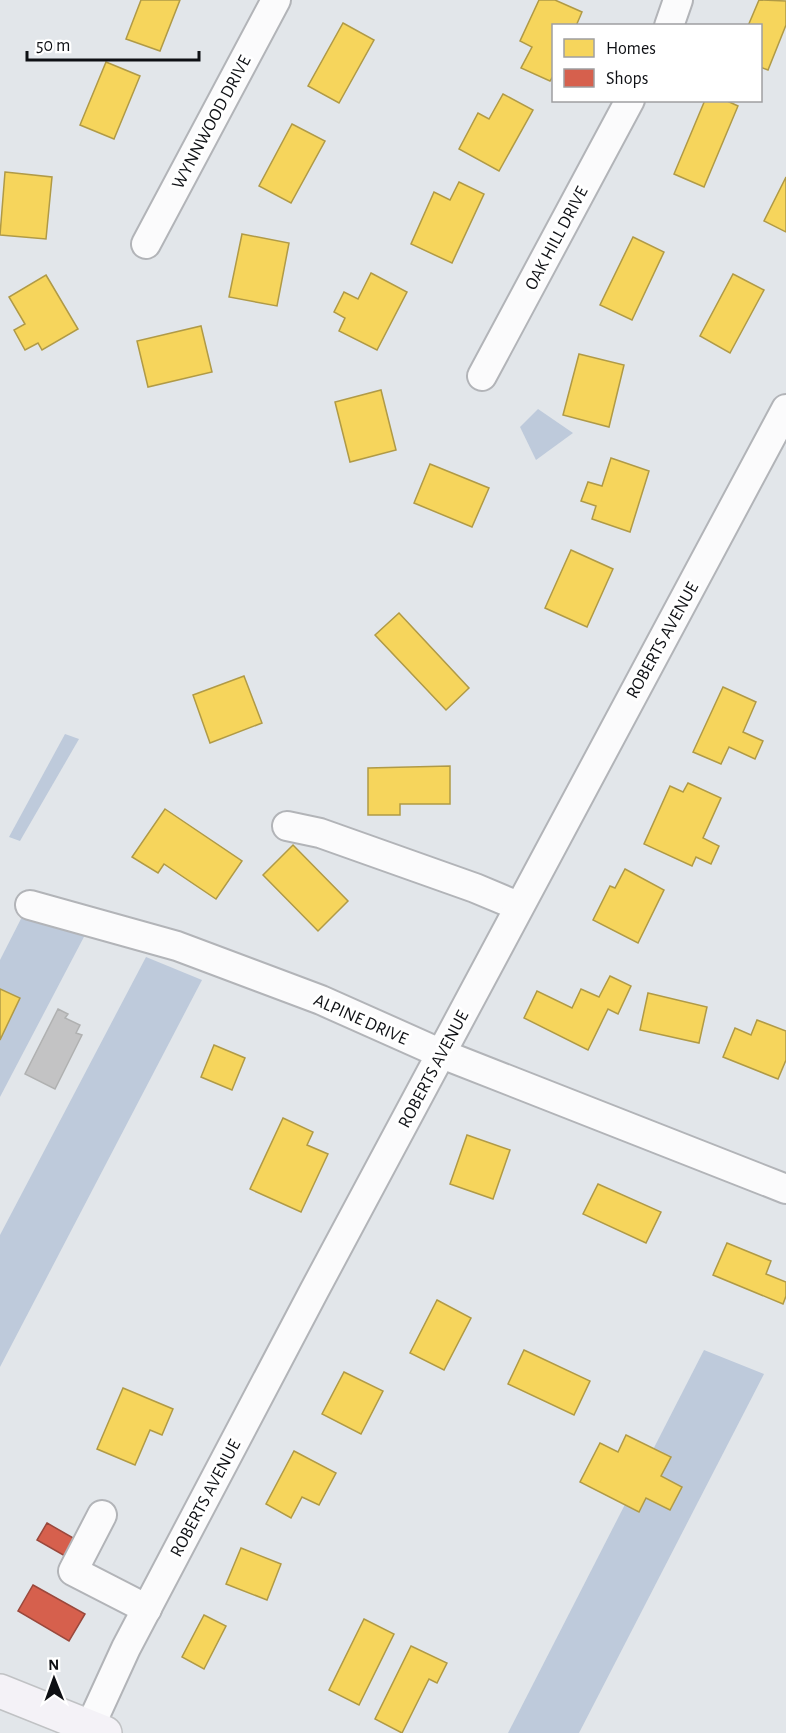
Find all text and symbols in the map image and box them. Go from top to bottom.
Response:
scale bar [27,24,200,62]
legend [552,24,762,102]
text: 50 m [36,37,70,55]
text: Homes [606,40,656,58]
street label: WYNNWOOD DRIVE [169,53,255,192]
text: Shops [606,70,648,88]
street label: OAK HILL DRIVE [522,183,592,293]
street label: ROBERTS AVENUE [623,579,702,702]
street label: ALPINE DRIVE [311,991,411,1049]
street label: ROBERTS AVENUE [395,1008,472,1131]
street label: ROBERTS AVENUE [167,1437,244,1560]
north arrow [24,1649,84,1709]
text: N [48,1657,59,1673]

